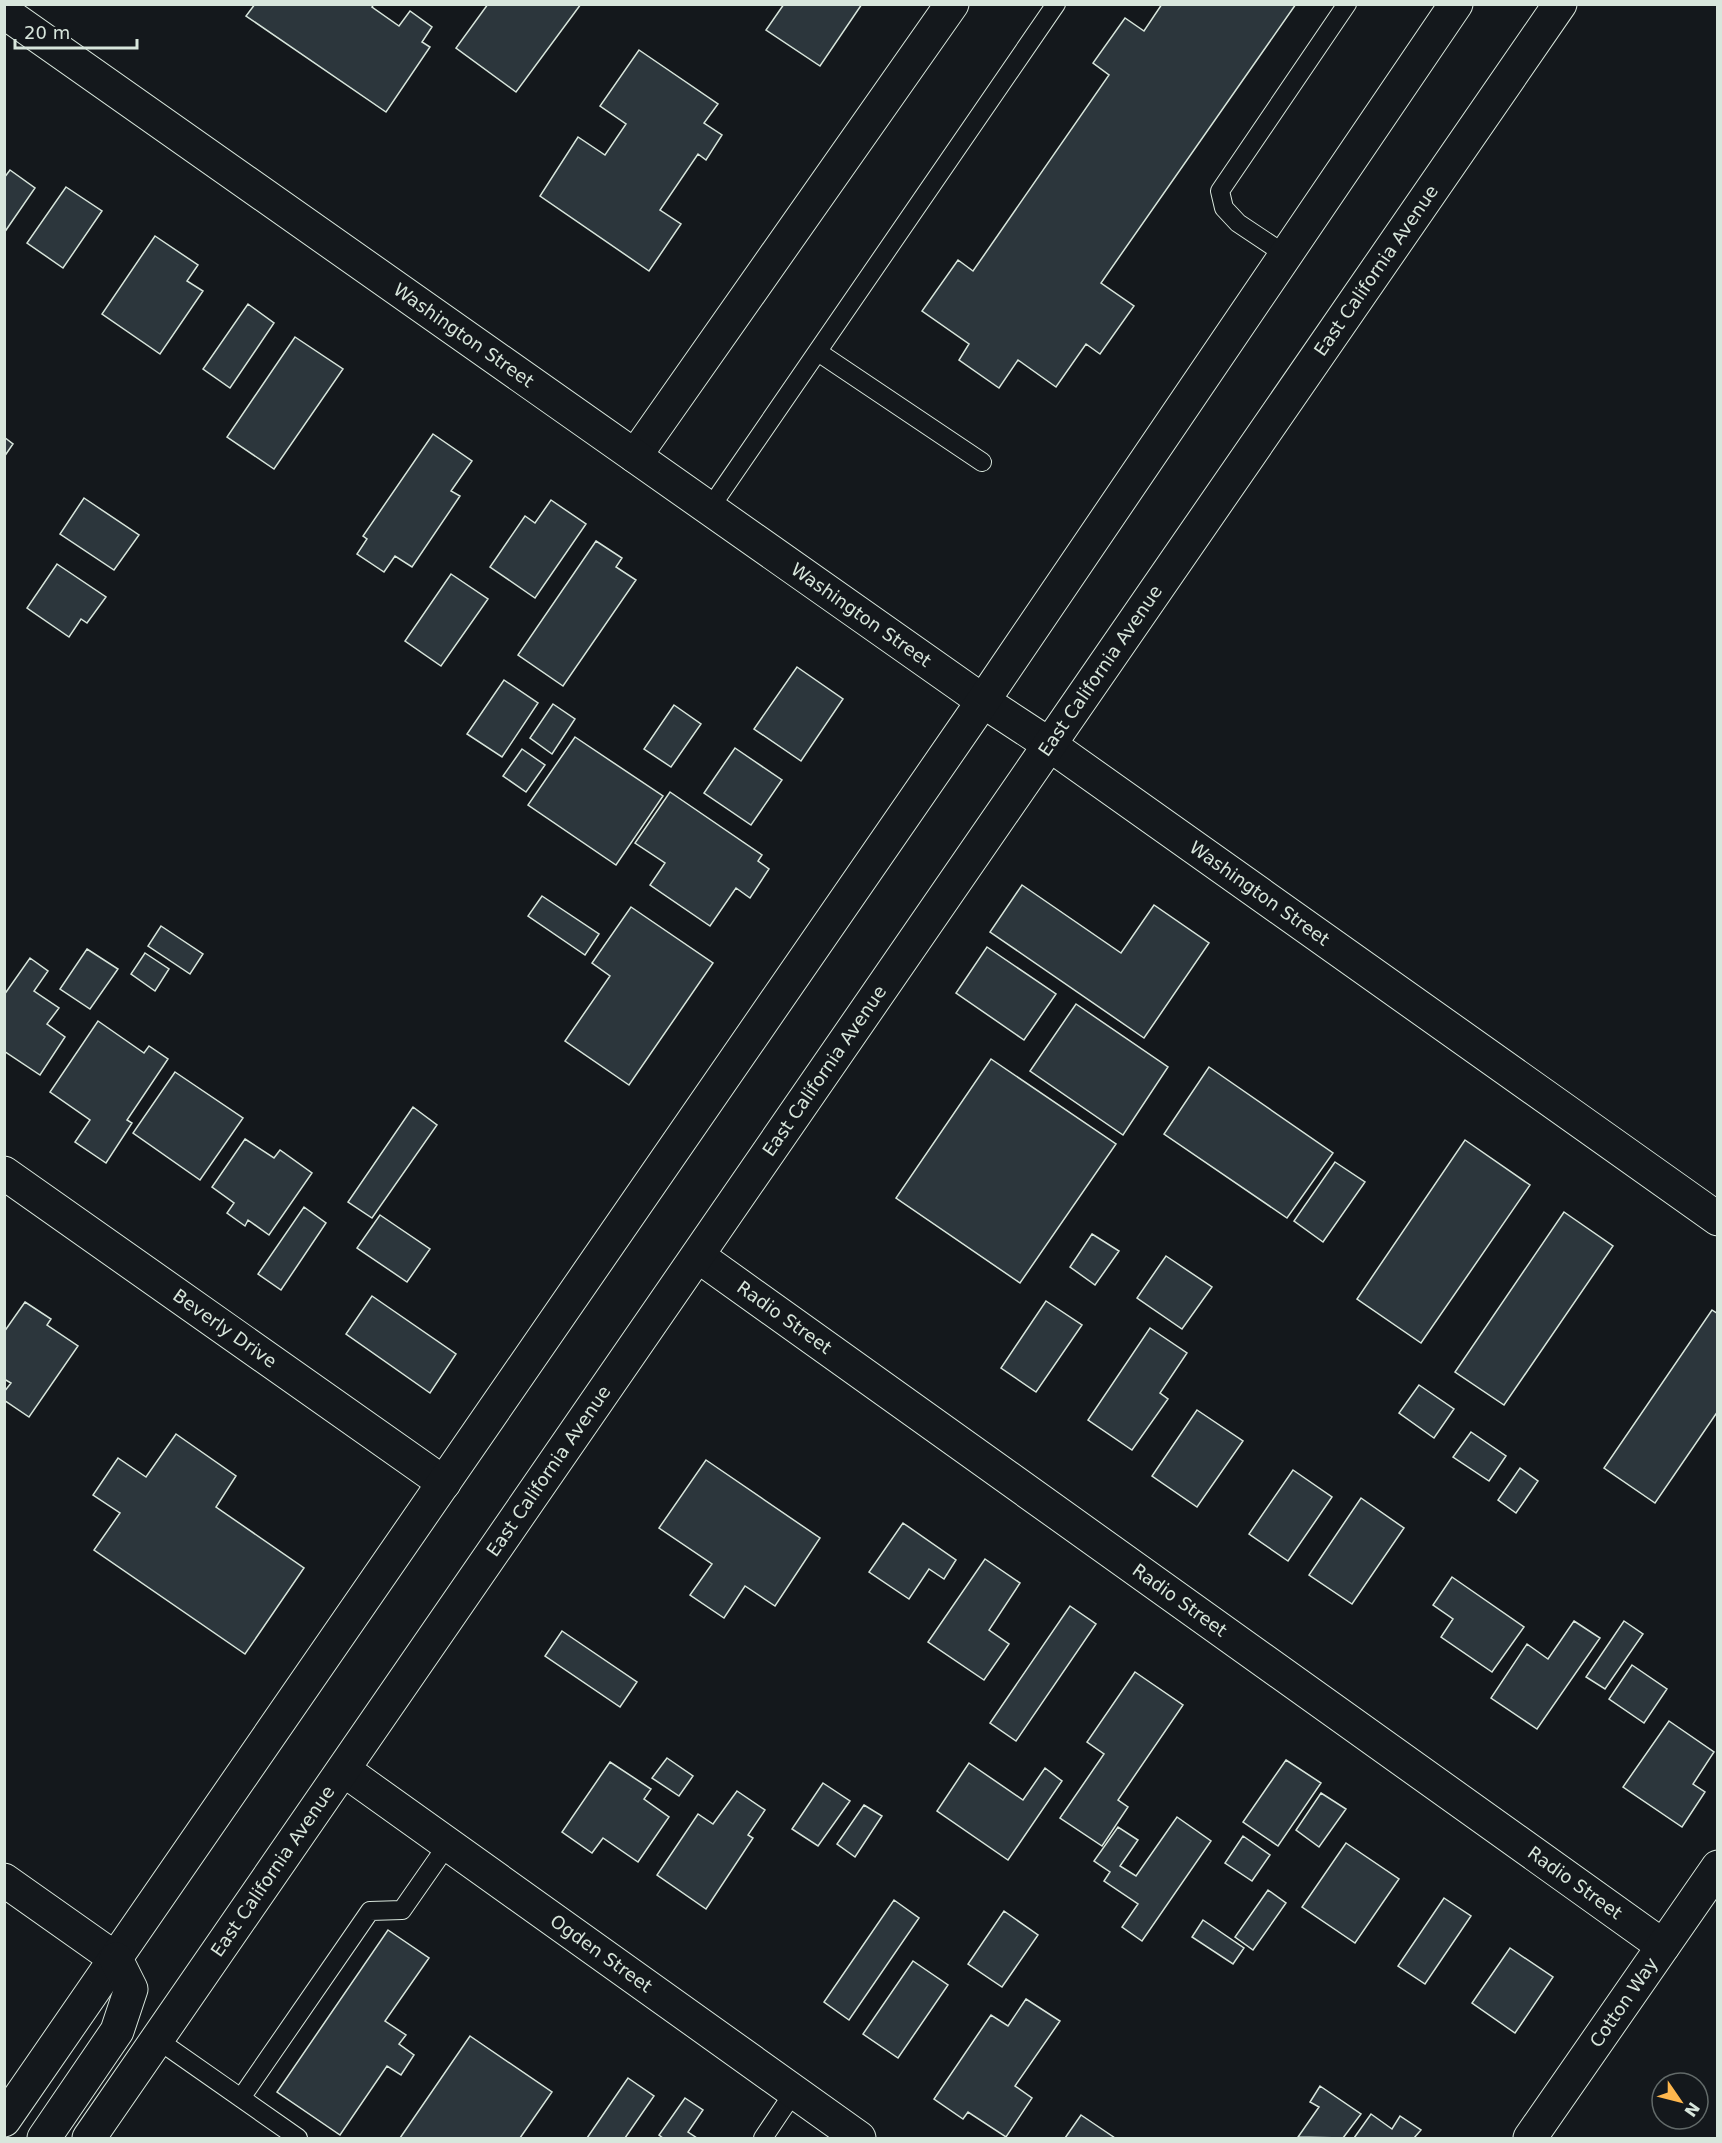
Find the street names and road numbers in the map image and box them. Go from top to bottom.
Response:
street label: East California Avenue [1310,181,1442,360]
street label: Washington Street [390,279,538,391]
street label: Washington Street [787,558,935,671]
street label: East California Avenue [1034,581,1166,760]
street label: Washington Street [1186,836,1334,950]
street label: East California Avenue [758,981,890,1160]
street label: Radio Street [733,1276,836,1358]
street label: Beverly Drive [169,1284,281,1372]
street label: East California Avenue [482,1381,614,1560]
street label: Radio Street [1129,1559,1231,1641]
street label: East California Avenue [206,1782,339,1960]
street label: Radio Street [1524,1842,1626,1923]
street label: Ogden Street [546,1910,656,1997]
street label: Cotton Way [1585,1953,1662,2051]

